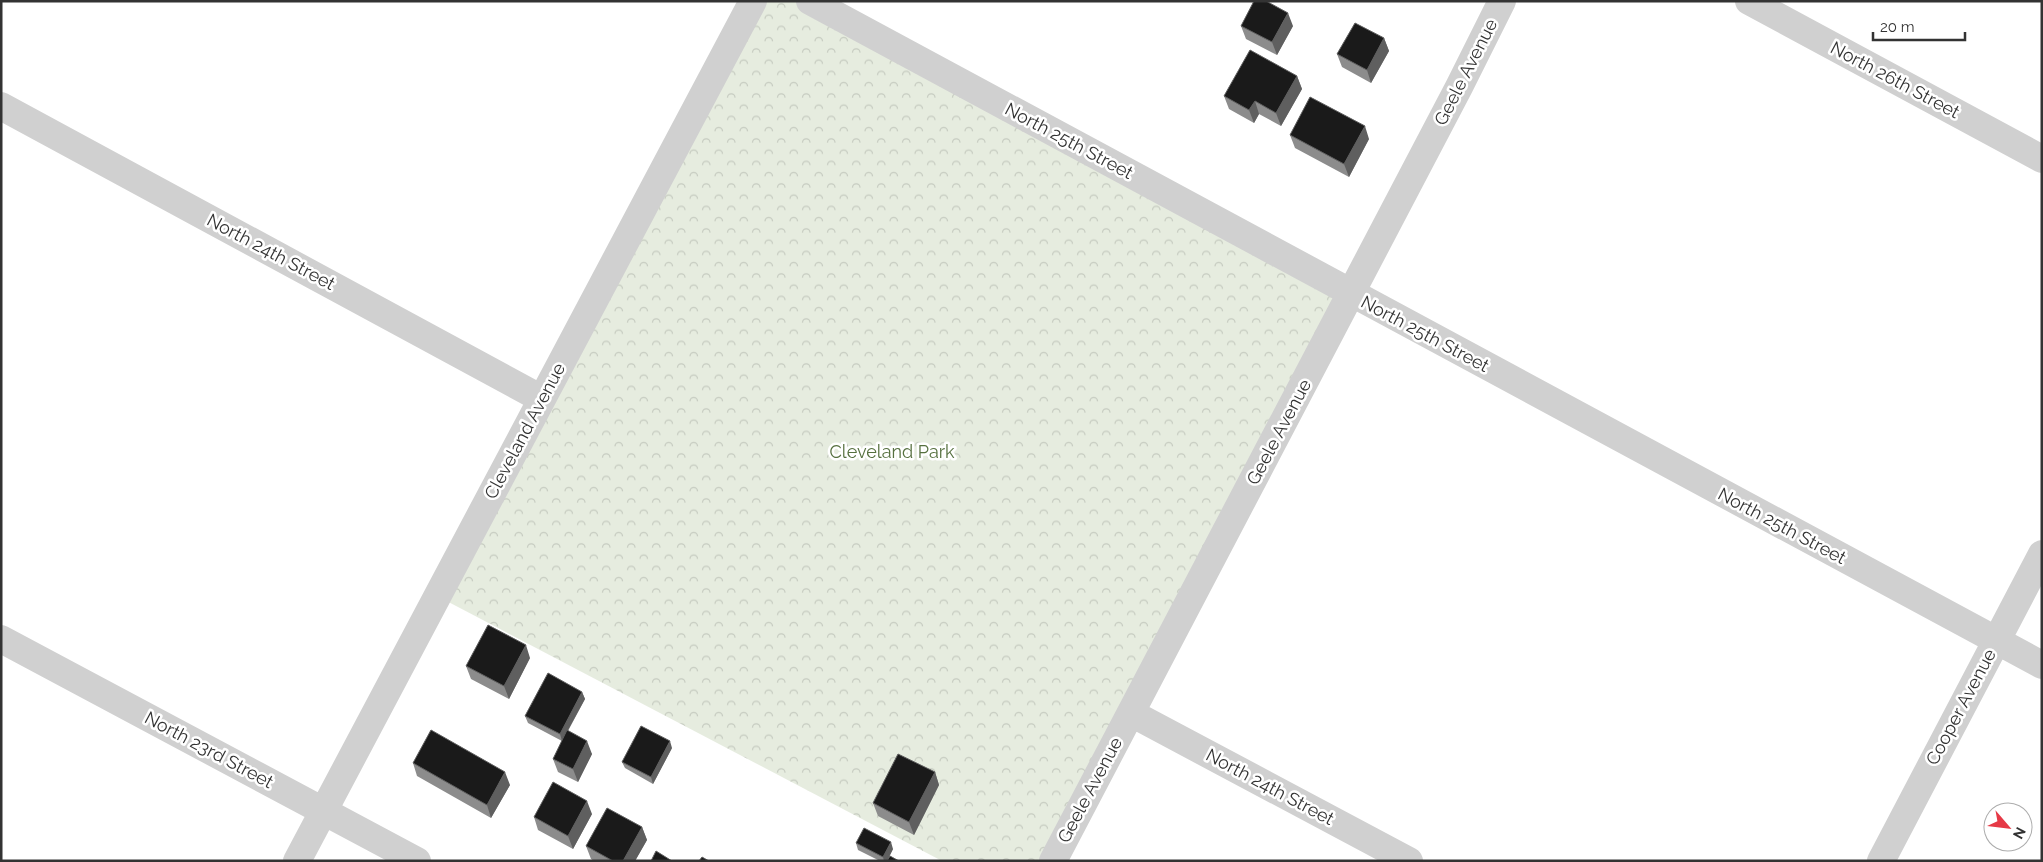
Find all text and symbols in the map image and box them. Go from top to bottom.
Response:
scale bar [1873,10,1966,42]
street label: Geele Avenue [1430,15,1502,129]
text: 20 m [1880,18,1915,36]
street label: North 26th Street [1827,37,1963,122]
street label: North 25th Street [1002,98,1137,183]
street label: North 24th Street [204,209,339,294]
street label: North 25th Street [1358,291,1493,376]
street label: Cleveland Avenue [480,359,569,502]
street label: Geele Avenue [1242,375,1315,488]
park label: Cleveland Park [829,441,955,462]
street label: North 25th Street [1715,483,1850,568]
street label: Cooper Avenue [1921,645,2000,768]
street label: North 23rd Street [141,707,277,792]
street label: Geele Avenue [1053,733,1126,846]
street label: North 24th Street [1203,744,1338,829]
north arrow [1983,802,2033,852]
text: N [2010,825,2029,842]

